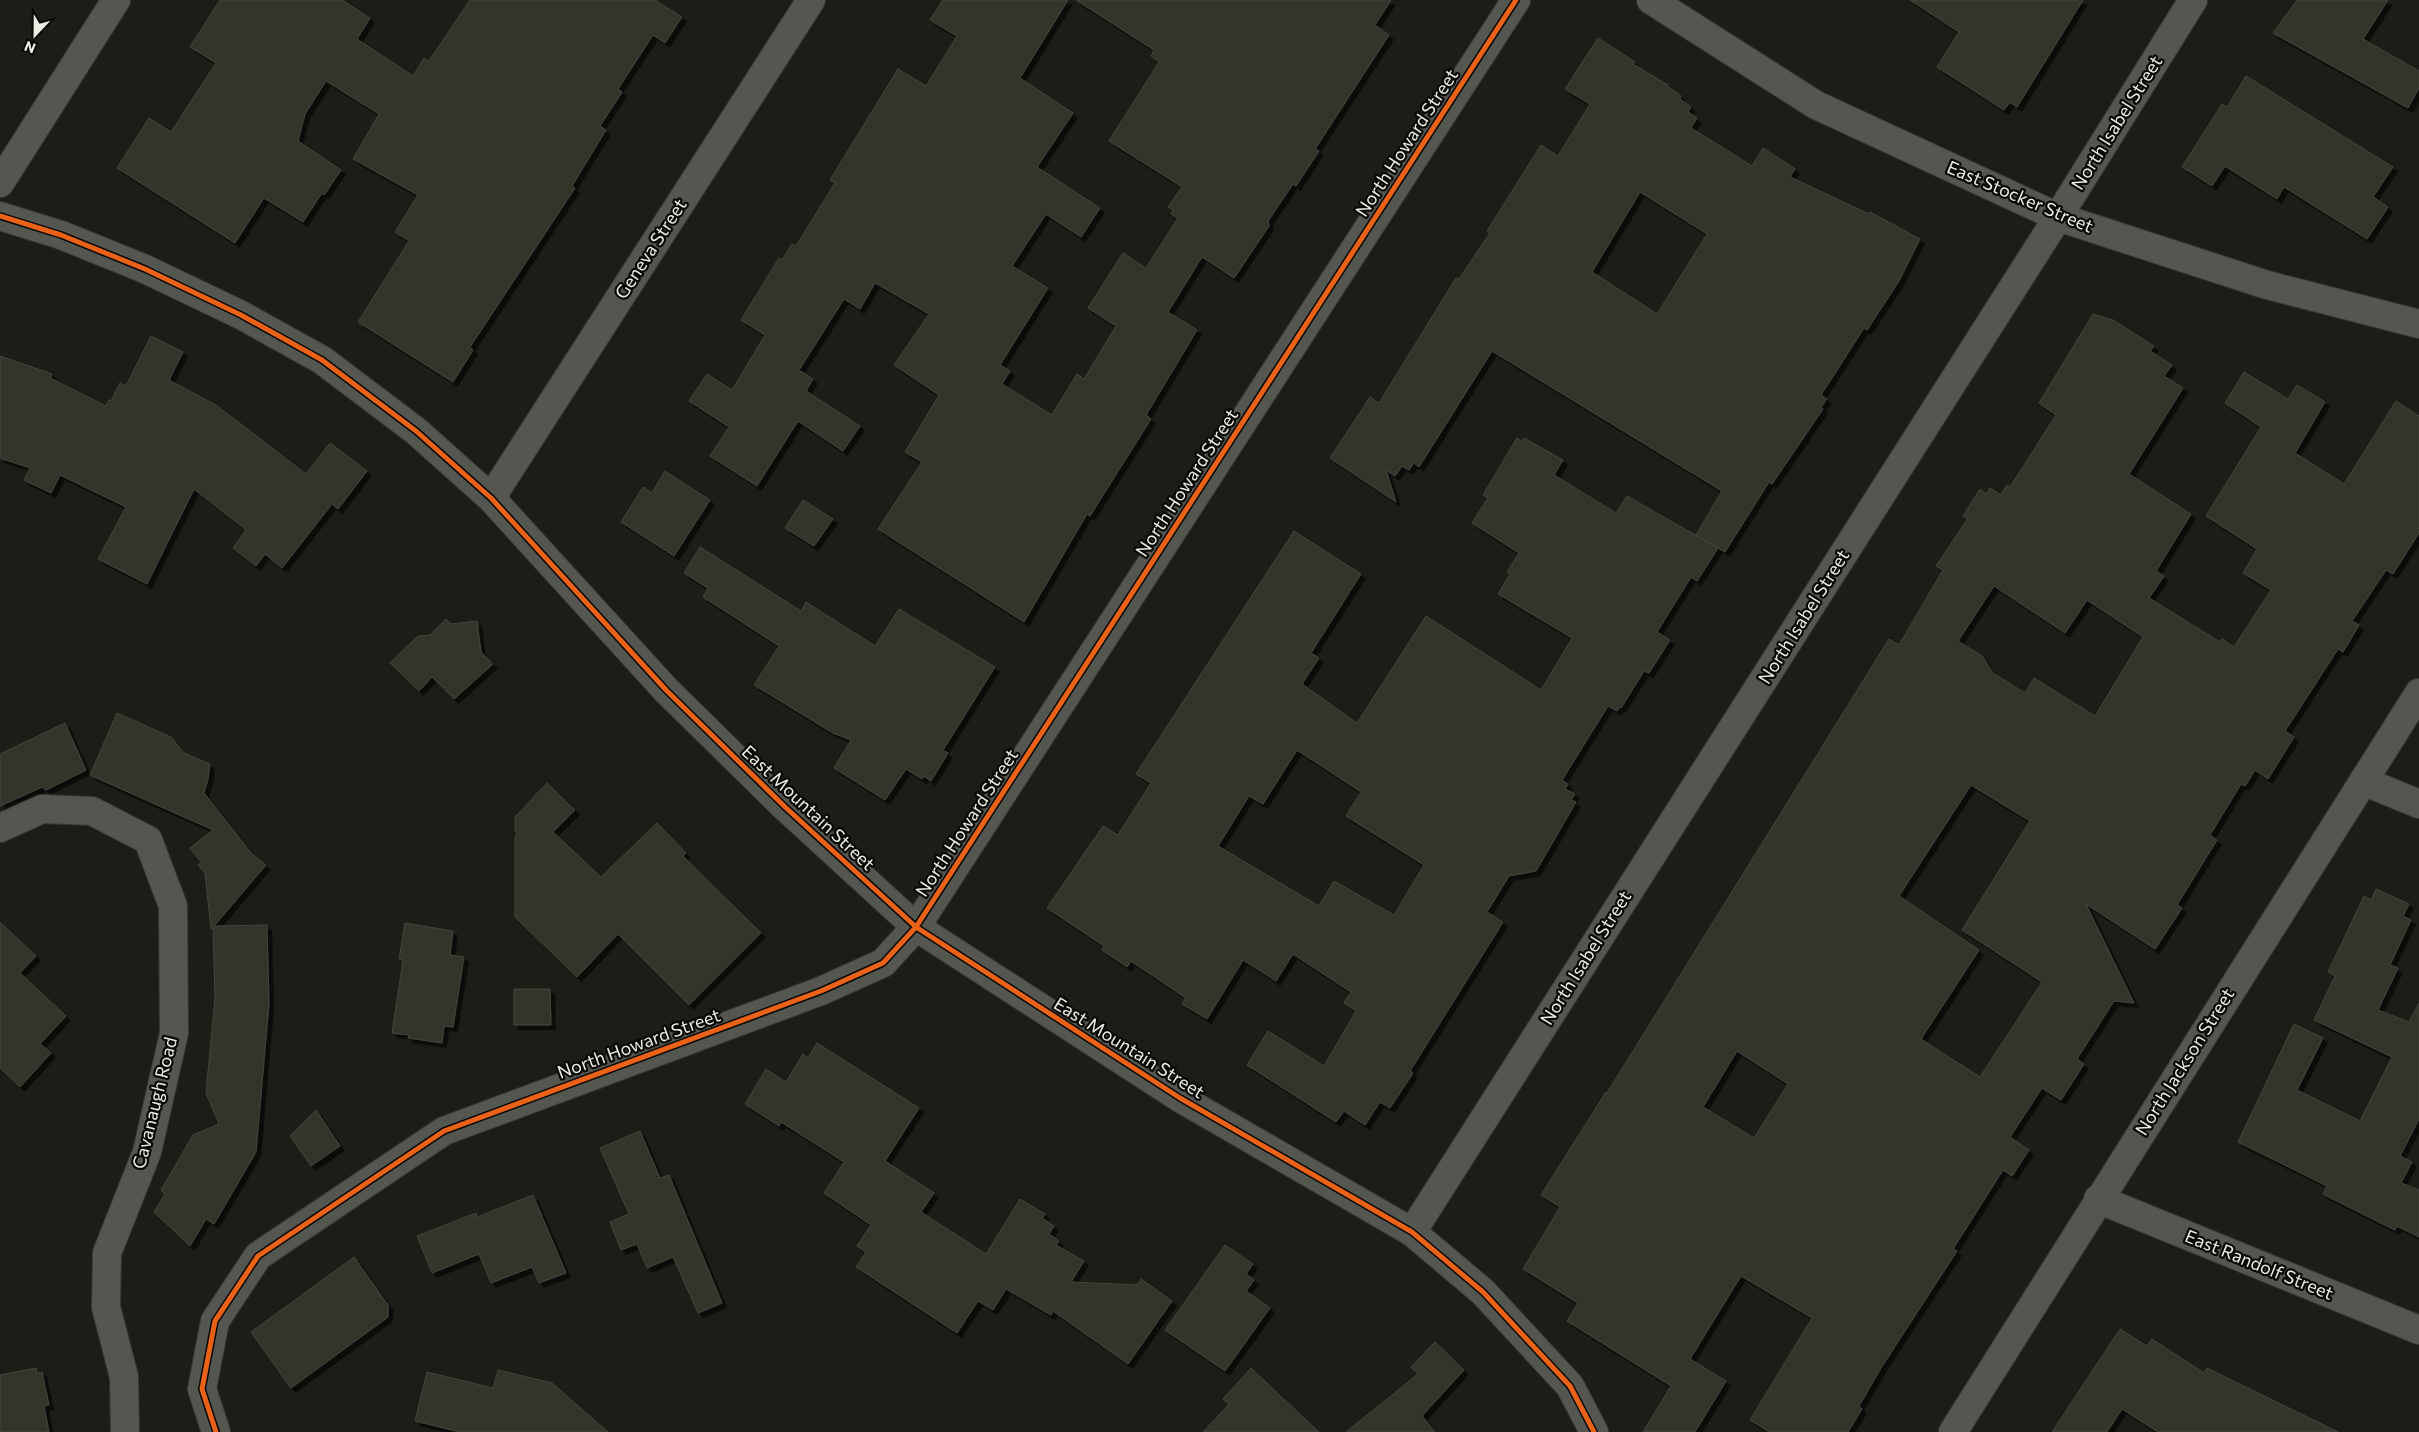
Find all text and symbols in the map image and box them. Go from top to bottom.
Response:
north arrow [10,10,60,60]
text: N [22,38,38,57]
street label: North Isabel Street [2066,51,2166,194]
street label: North Howard Street [1350,64,1462,221]
street label: East Stocker Street [1944,155,2097,237]
street label: Geneva Street [610,194,691,303]
street label: North Howard Street [1130,404,1242,561]
street label: North Isabel Street [1753,545,1853,688]
street label: East Mountain Street [738,740,880,874]
street label: North Howard Street [910,744,1022,901]
street label: North Isabel Street [1535,886,1635,1029]
street label: North Jackson Street [2130,984,2238,1139]
street label: East Mountain Street [1050,992,1209,1102]
street label: North Howard Street [554,1003,723,1083]
street label: Cavanaugh Road [127,1034,181,1171]
street label: East Randolf Street [2182,1224,2337,1304]

